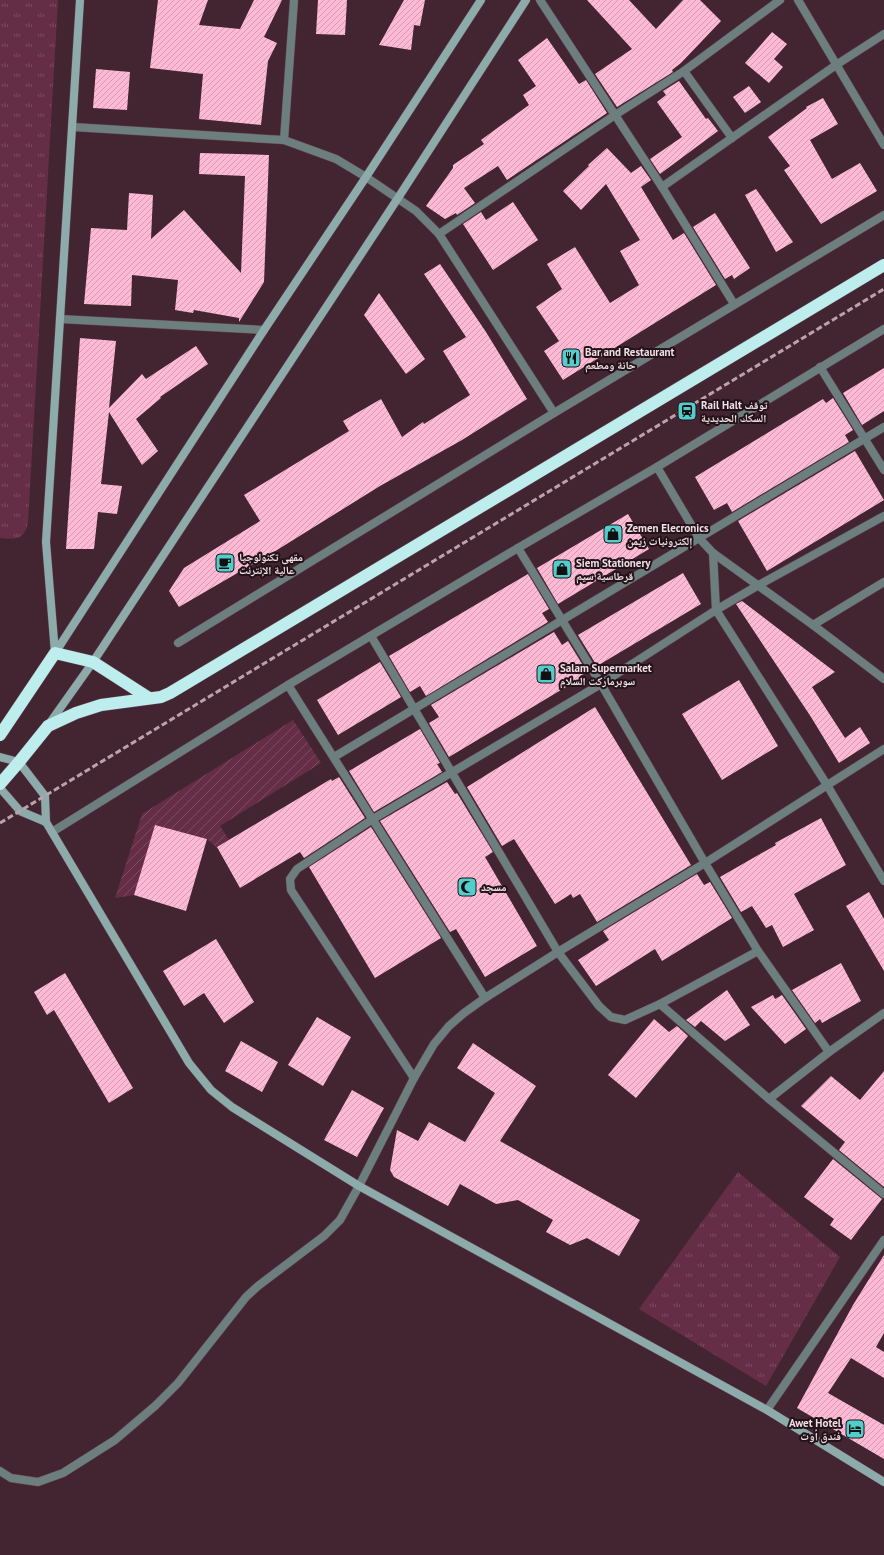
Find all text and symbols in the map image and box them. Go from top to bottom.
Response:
place label: Bar and Restaurant حانة ومطعم [585,345,675,373]
restaurant icon: Bar and Restaurant حانة ومطعم [560,347,582,369]
place label: Rail Halt توقف السكك الحديدية [701,398,768,425]
station icon: Rail Halt توقف السكك الحديدية [676,400,698,422]
place label: Zemen Elecronics إلكترونيات زيمن [627,521,709,549]
shop icon: Zemen Elecronics إلكترونيات زيمن [602,523,624,545]
place label: مقهى تكنولوجيا عالية الإنترنت [239,550,303,577]
cafe icon: مقهى تكنولوجيا عالية الإنترنت [214,552,236,574]
place label: Siem Stationery قرطاسية سيم [576,556,651,584]
shop icon: Siem Stationery قرطاسية سيم [551,558,573,580]
place label: Salam Supermarket سوبرماركت السلام [560,661,652,689]
shop icon: Salam Supermarket سوبرماركت السلام [535,663,557,685]
mosque icon: مسجد [456,876,478,898]
place label: مسجد [481,880,506,894]
place label: Awet Hotel فندق أوت [789,1416,842,1444]
hotel icon: Awet Hotel فندق أوت [844,1418,866,1440]

